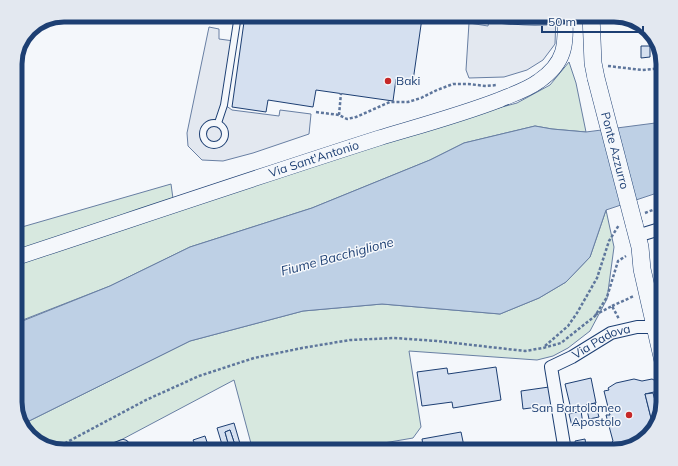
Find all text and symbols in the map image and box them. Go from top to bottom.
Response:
scale bar [542,8,643,34]
text: 50 m [548,14,576,29]
place label: Baki [396,73,421,88]
marker: Baki [383,76,393,86]
street label: Ponte Azzurro [598,110,633,191]
street label: Via Sant'Antonio [267,137,361,180]
water label: Fiume Bacchiglione [279,233,395,279]
street label: Via Padova [569,321,632,362]
place label: San Bartolomeo Apostolo [532,400,621,429]
marker: San Bartolomeo Apostolo [624,410,634,420]

